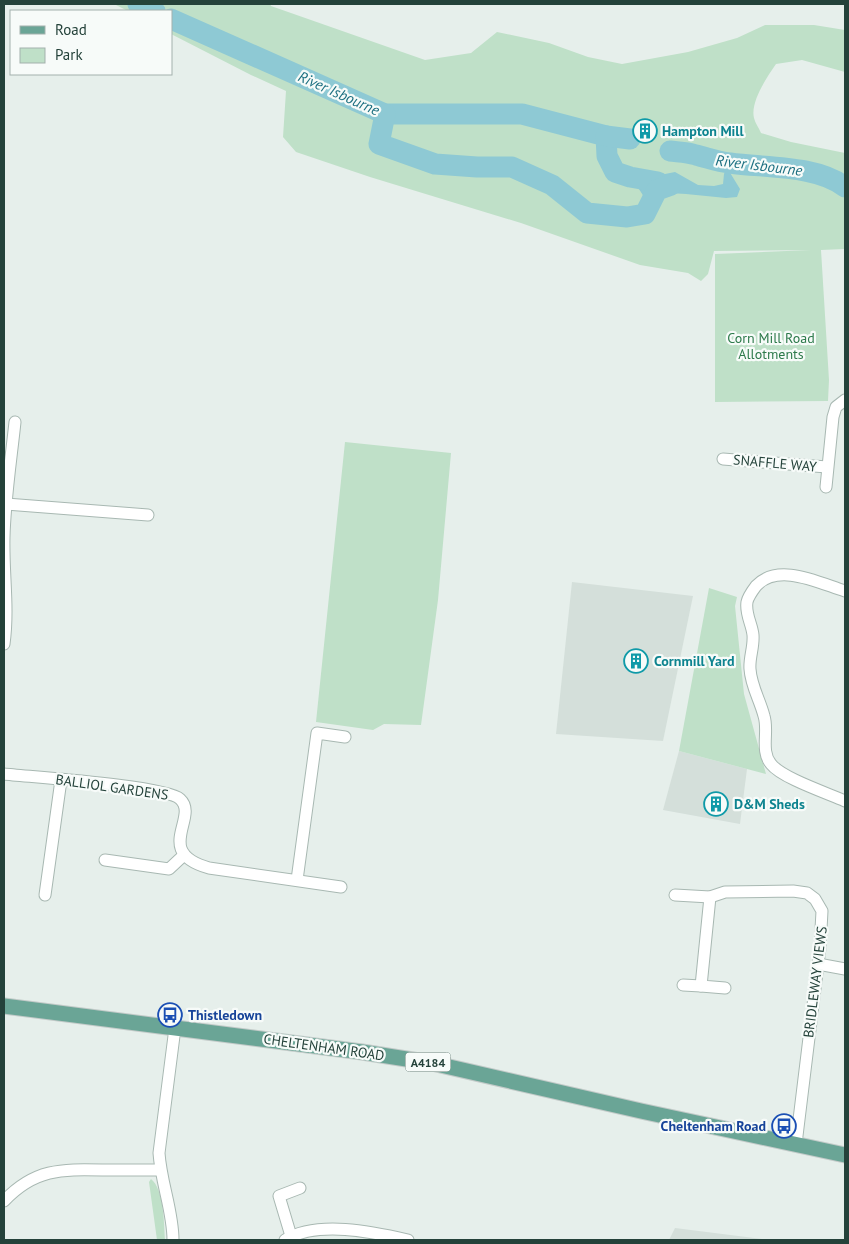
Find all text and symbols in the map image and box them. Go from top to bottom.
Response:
legend [10,10,172,75]
text: Road [55,20,87,39]
text: Park [55,45,83,64]
water label: River Isbourne [295,67,383,119]
building icon: Hampton Mill [632,118,658,144]
place label: Hampton Mill [662,122,744,140]
water label: River Isbourne [715,150,803,180]
park label: Corn Mill Road Allotments [727,329,815,363]
street label: SNAFFLE WAY [732,450,818,476]
building icon: Cornmill Yard [623,648,649,674]
place label: Cornmill Yard [654,652,734,670]
street label: BALLIOL GARDENS [55,770,169,804]
building icon: D&M Sheds [703,791,729,817]
place label: D&M Sheds [734,795,805,813]
street label: BRIDLEWAY VIEWS [799,925,831,1039]
bus stop icon: Thistledown [157,1002,183,1028]
place label: Thistledown [188,1006,262,1024]
street label: CHELTENHAM ROAD [262,1030,386,1064]
road number: A4184 [406,1052,450,1072]
bus stop icon: Cheltenham Road [771,1113,797,1139]
place label: Cheltenham Road [661,1117,766,1135]

